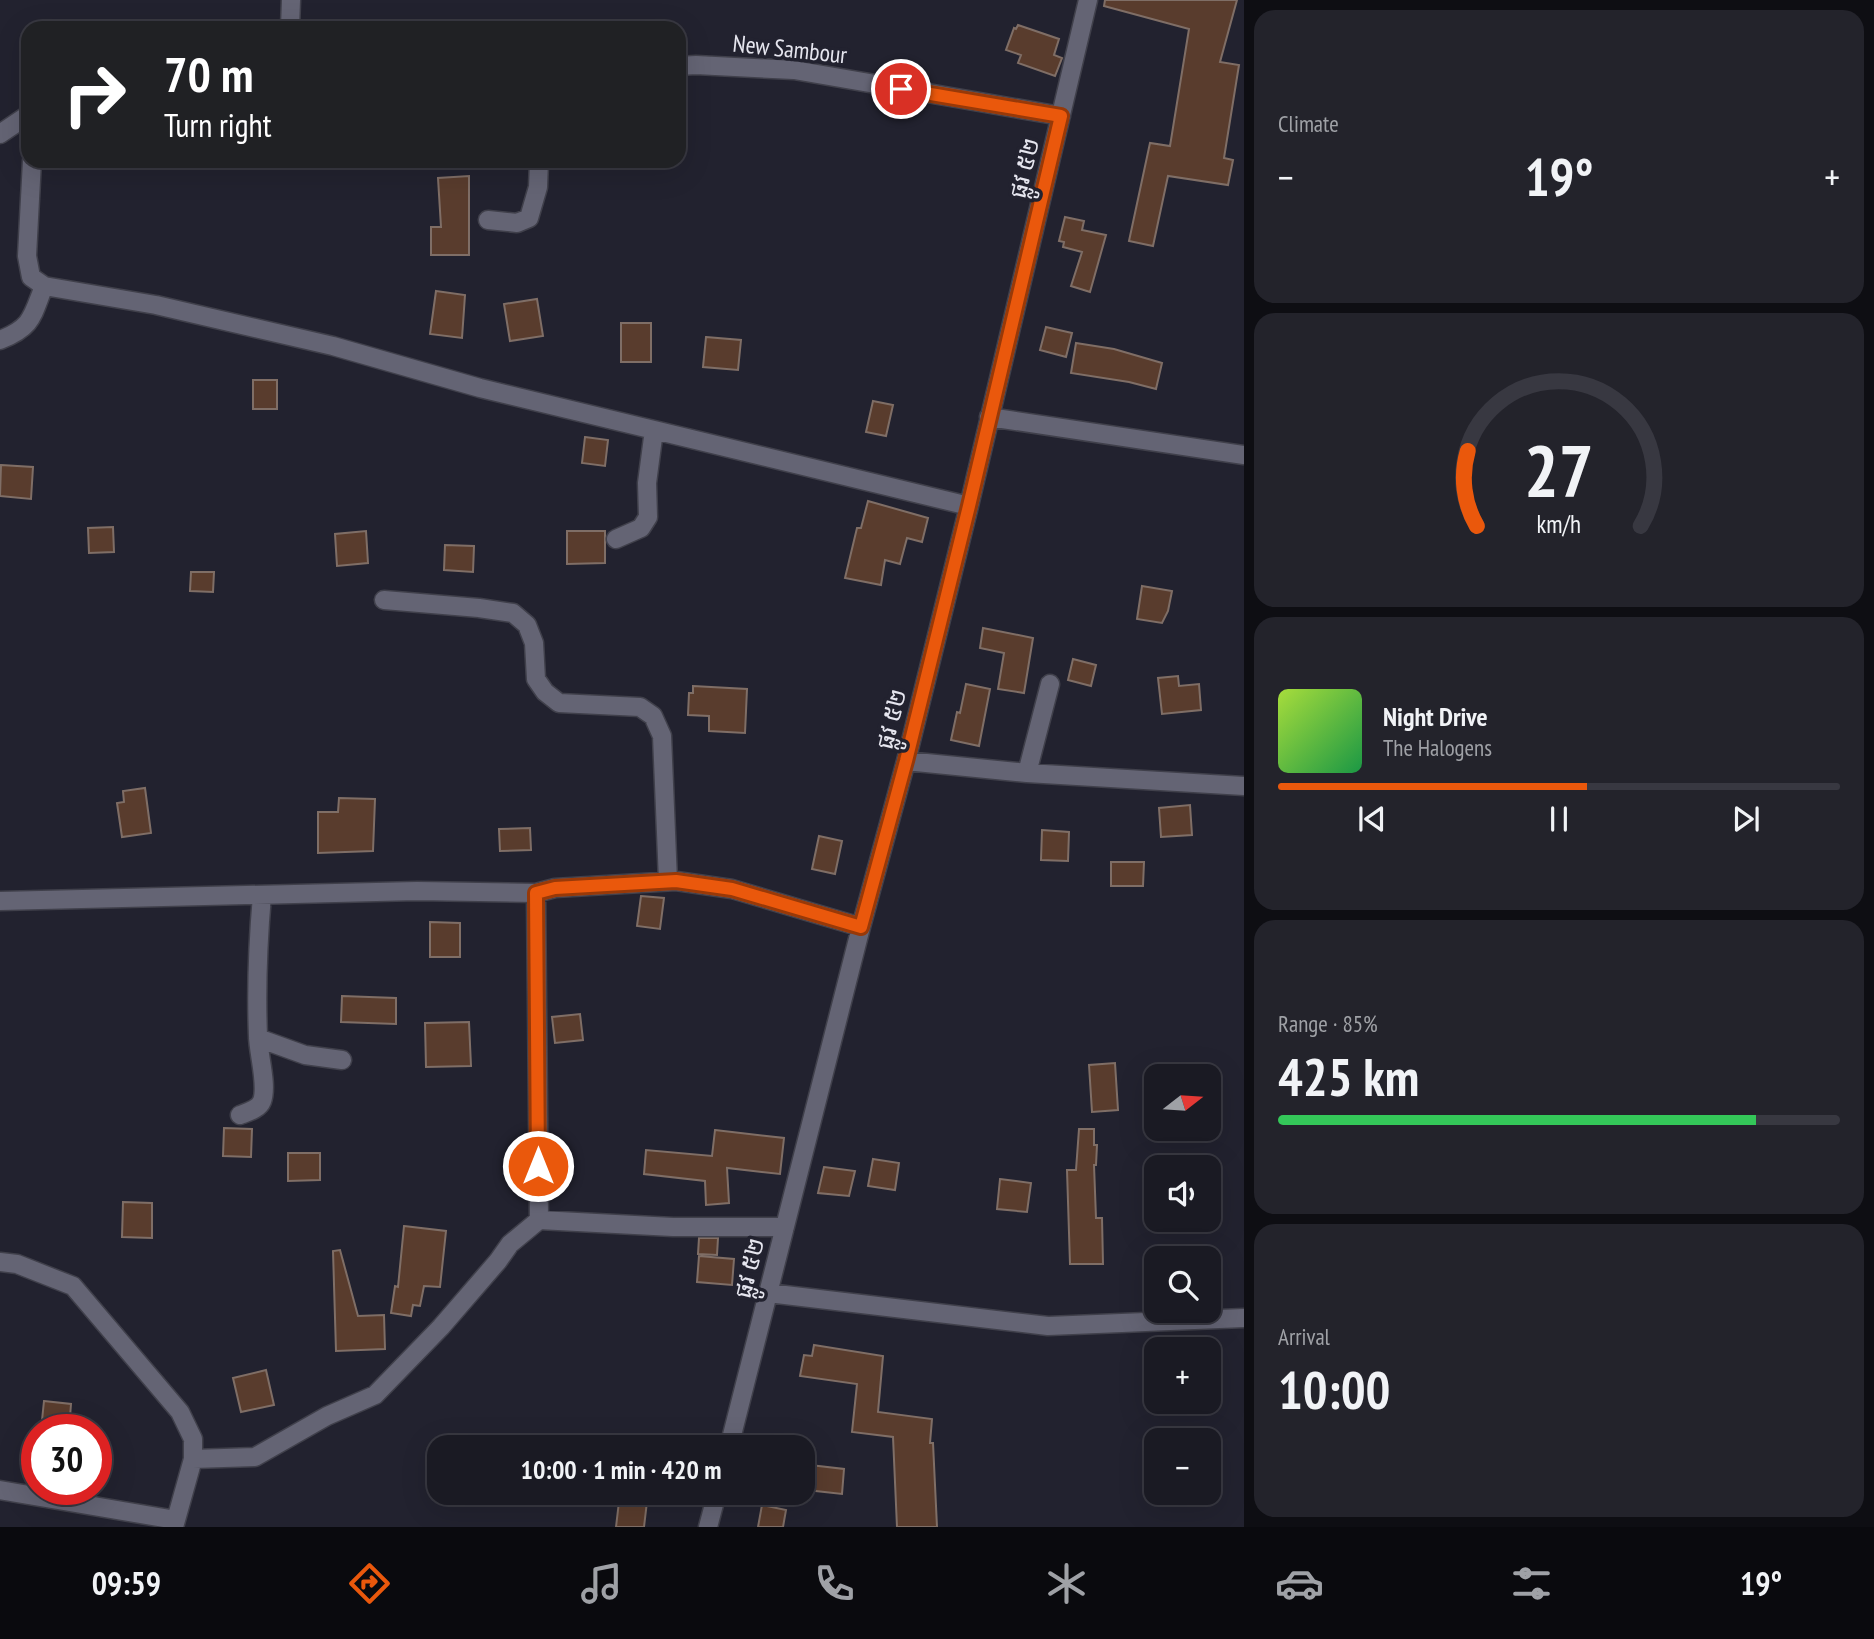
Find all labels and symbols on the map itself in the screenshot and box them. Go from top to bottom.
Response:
street label: New Sambour [731,28,849,70]
pin [871,59,931,119]
street label: ផ្លូវ ៥២ [1002,134,1053,203]
street label: ផ្លូវ ៥២ [869,685,920,754]
north arrow [1144,1064,1222,1141]
position arrow [501,1129,575,1203]
street label: ផ្លូវ ៥២ [727,1234,778,1303]
speed limit sign: 30 [21,1414,112,1505]

